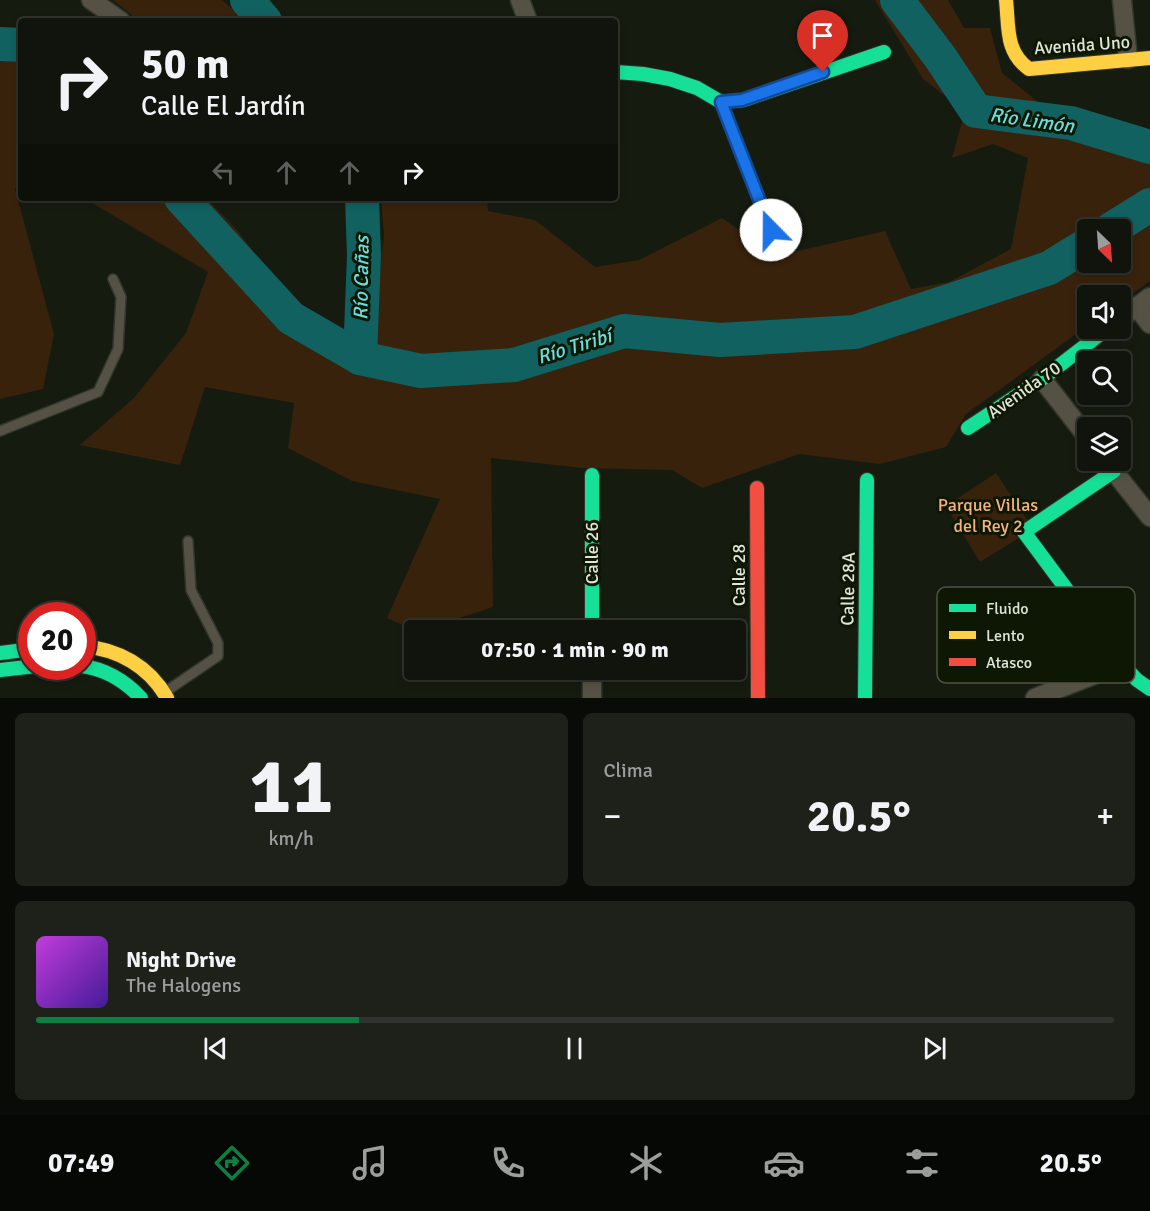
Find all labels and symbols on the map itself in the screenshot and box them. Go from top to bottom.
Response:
pin [797,10,848,72]
street label: Avenida Uno [1033,31,1131,59]
water label: Río Limón [988,102,1077,139]
position arrow [739,198,803,262]
north arrow [1077,219,1131,273]
water label: Río Cañas [348,233,375,320]
water label: Río Tiribí [534,322,618,370]
street label: Avenida 70 [983,357,1065,423]
park label: Parque Villas del Rey 2 [938,494,1038,537]
street label: Calle 26 [581,522,603,584]
street label: Calle 28 [728,544,750,606]
street label: Calle 28A [836,552,860,626]
legend [937,587,1135,683]
text: Fluido [986,599,1029,619]
speed limit sign: 20 [18,602,96,680]
text: Lento [986,626,1024,646]
text: Atasco [986,653,1032,673]

